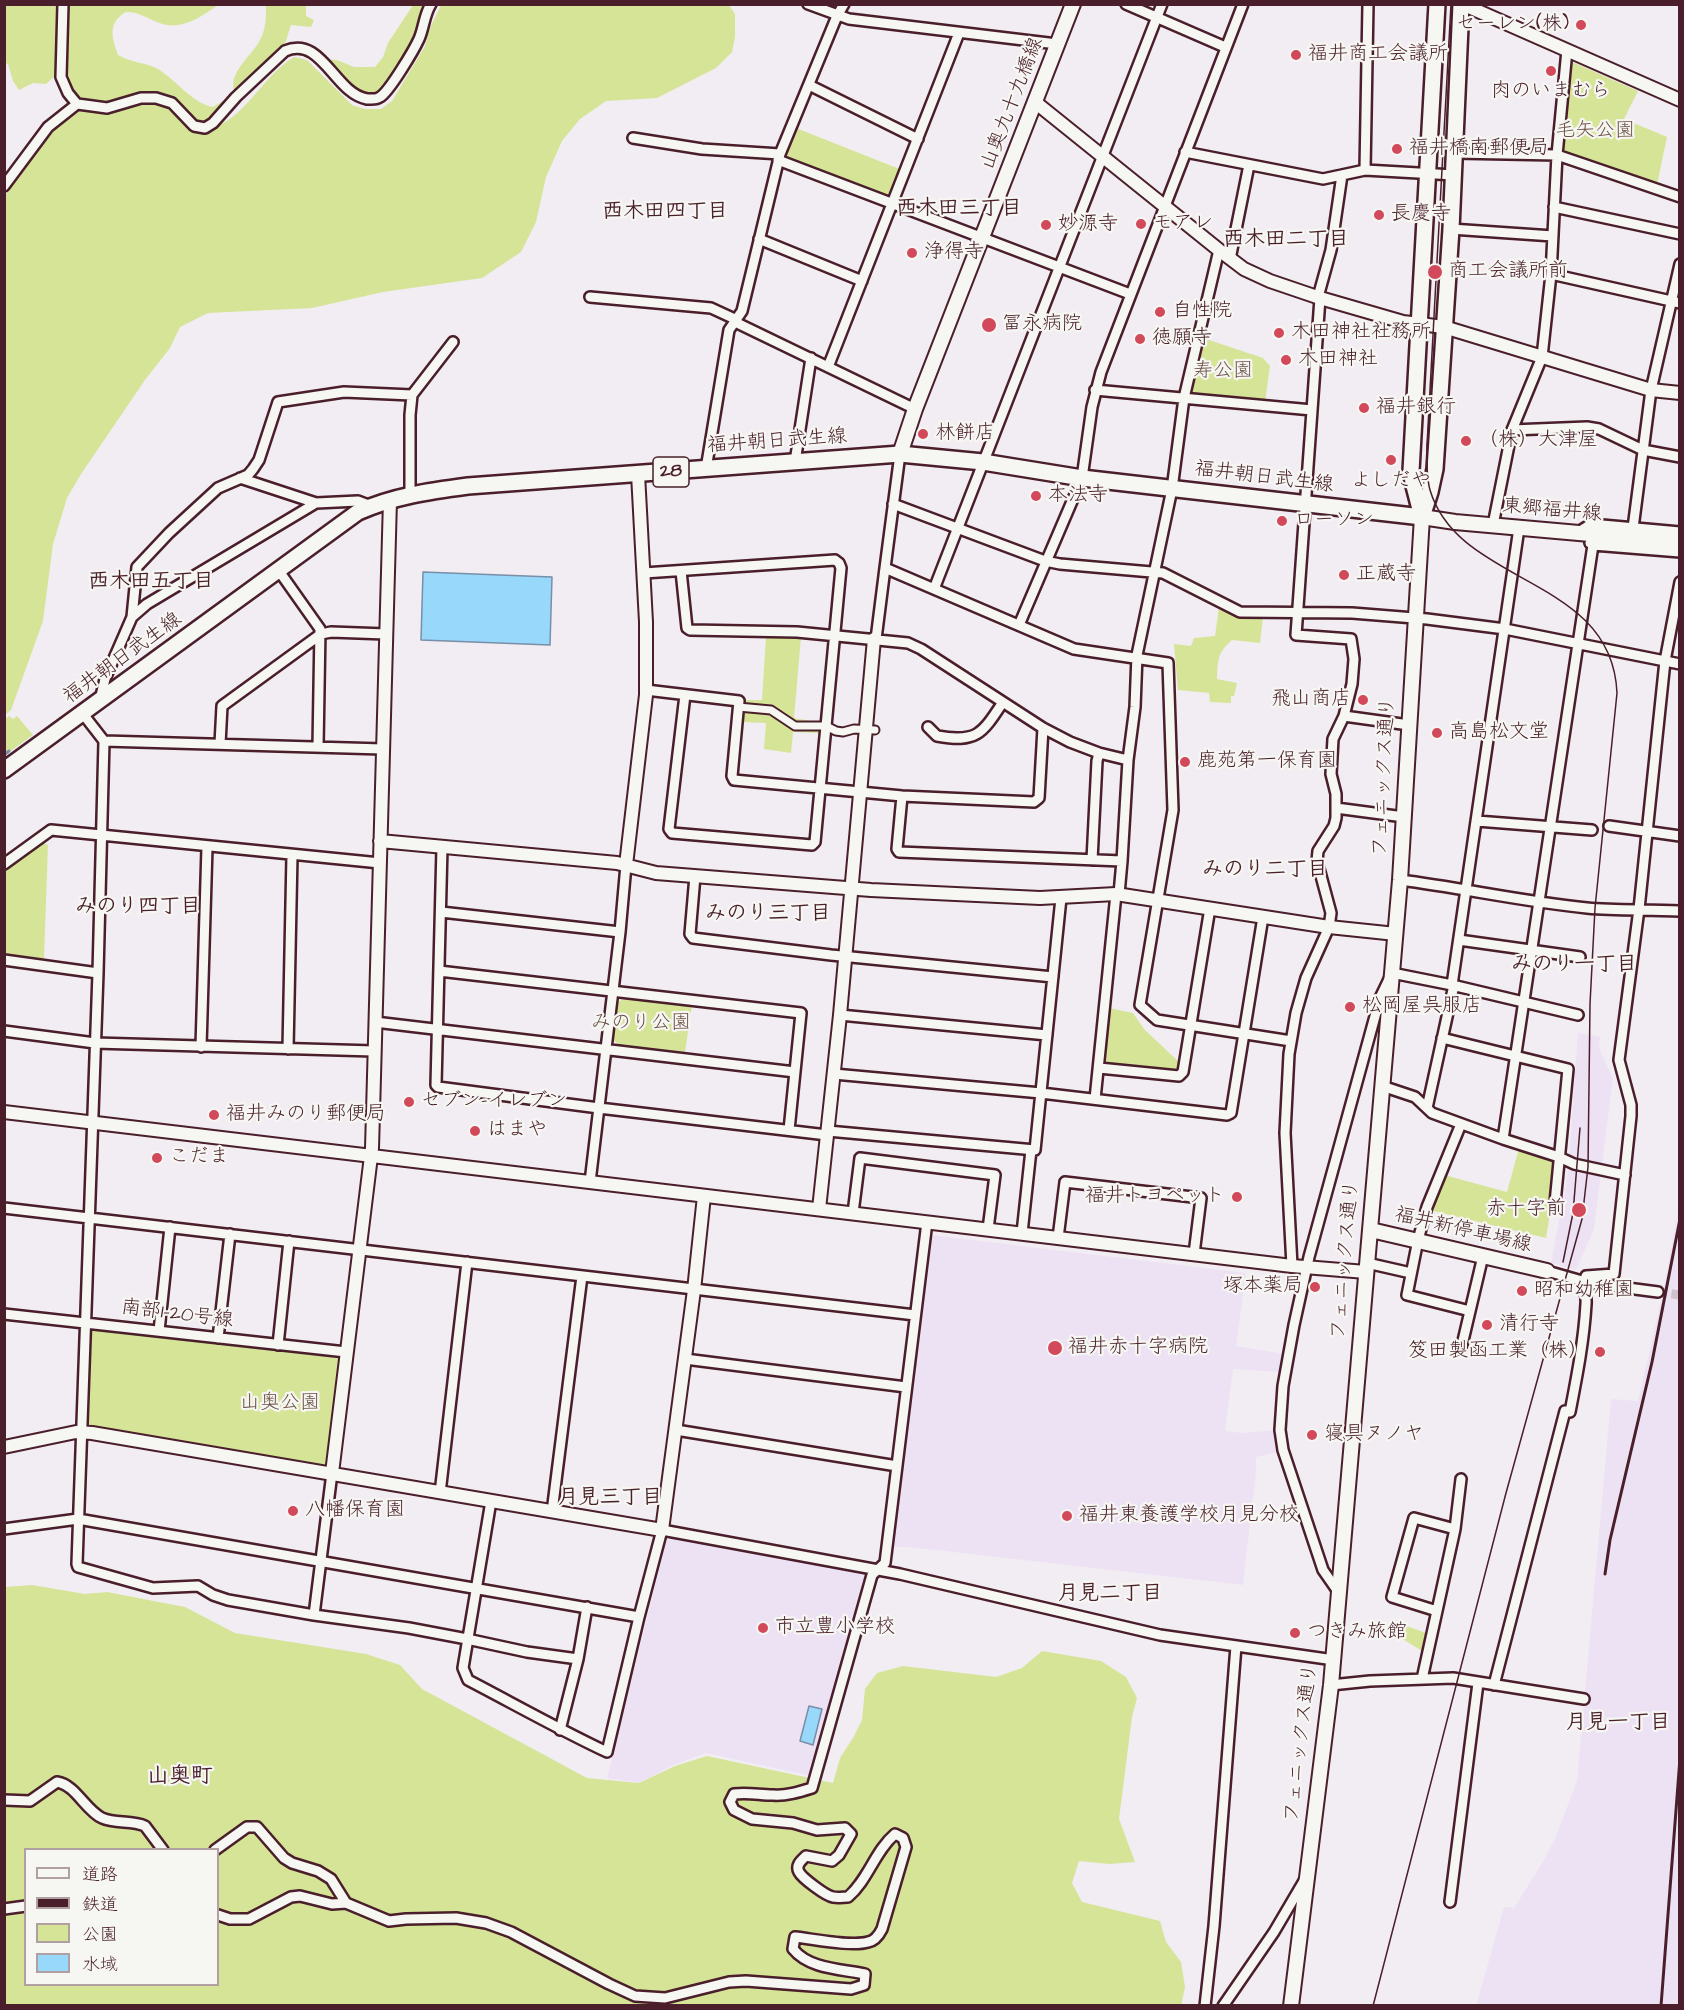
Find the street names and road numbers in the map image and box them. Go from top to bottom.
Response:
street label: 山奥九十九橋線 [977,34,1049,174]
street label: 福井朝日武生線 [706,425,848,459]
road number: 28 [653,457,689,487]
street label: 福井朝日武生線 [1193,458,1335,498]
street label: 東郷福井線 [1501,495,1603,527]
street label: 福井朝日武生線 [59,608,187,710]
street label: フェニックス通り [1369,696,1401,858]
street label: フェニックス通り [1327,1179,1365,1341]
street label: 福井新停車場線 [1392,1204,1534,1258]
street label: 南部1-20号線 [120,1296,234,1334]
street label: フェニックス通り [1280,1662,1324,1824]

